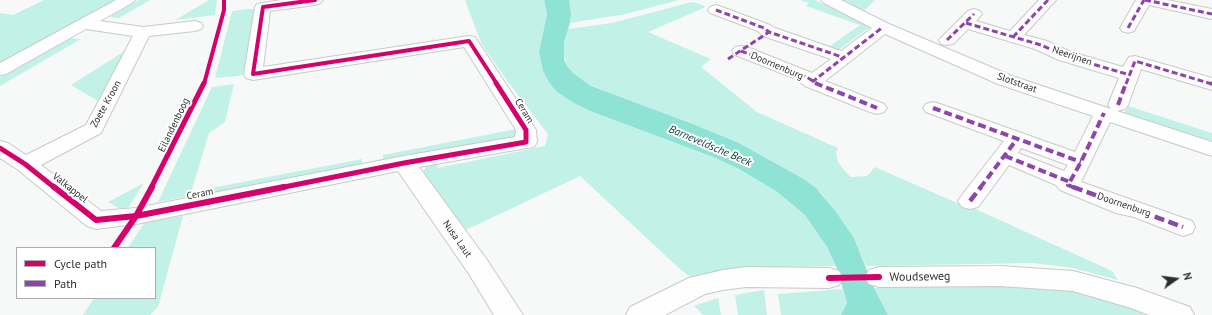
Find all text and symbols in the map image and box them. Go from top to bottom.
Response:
street label: Neerijnen [1050,44,1094,68]
street label: Doornenburg [749,49,805,83]
street label: Slotstraat [996,70,1038,96]
street label: Zoete Kroon [88,78,124,130]
street label: Eilandenboog [156,96,192,154]
street label: Ceram [512,96,536,126]
water label: Barneveldsche Beek [667,123,753,169]
street label: Valkappel [50,170,90,206]
street label: Ceram [186,186,214,202]
street label: Doornenburg [1095,190,1153,220]
street label: Nusa Laut [440,218,474,260]
legend [16,247,156,299]
text: Cycle path [54,256,107,271]
north arrow [1156,259,1196,299]
street label: Woudseweg [889,269,951,285]
text: N [1180,271,1195,281]
text: Path [54,276,77,291]

